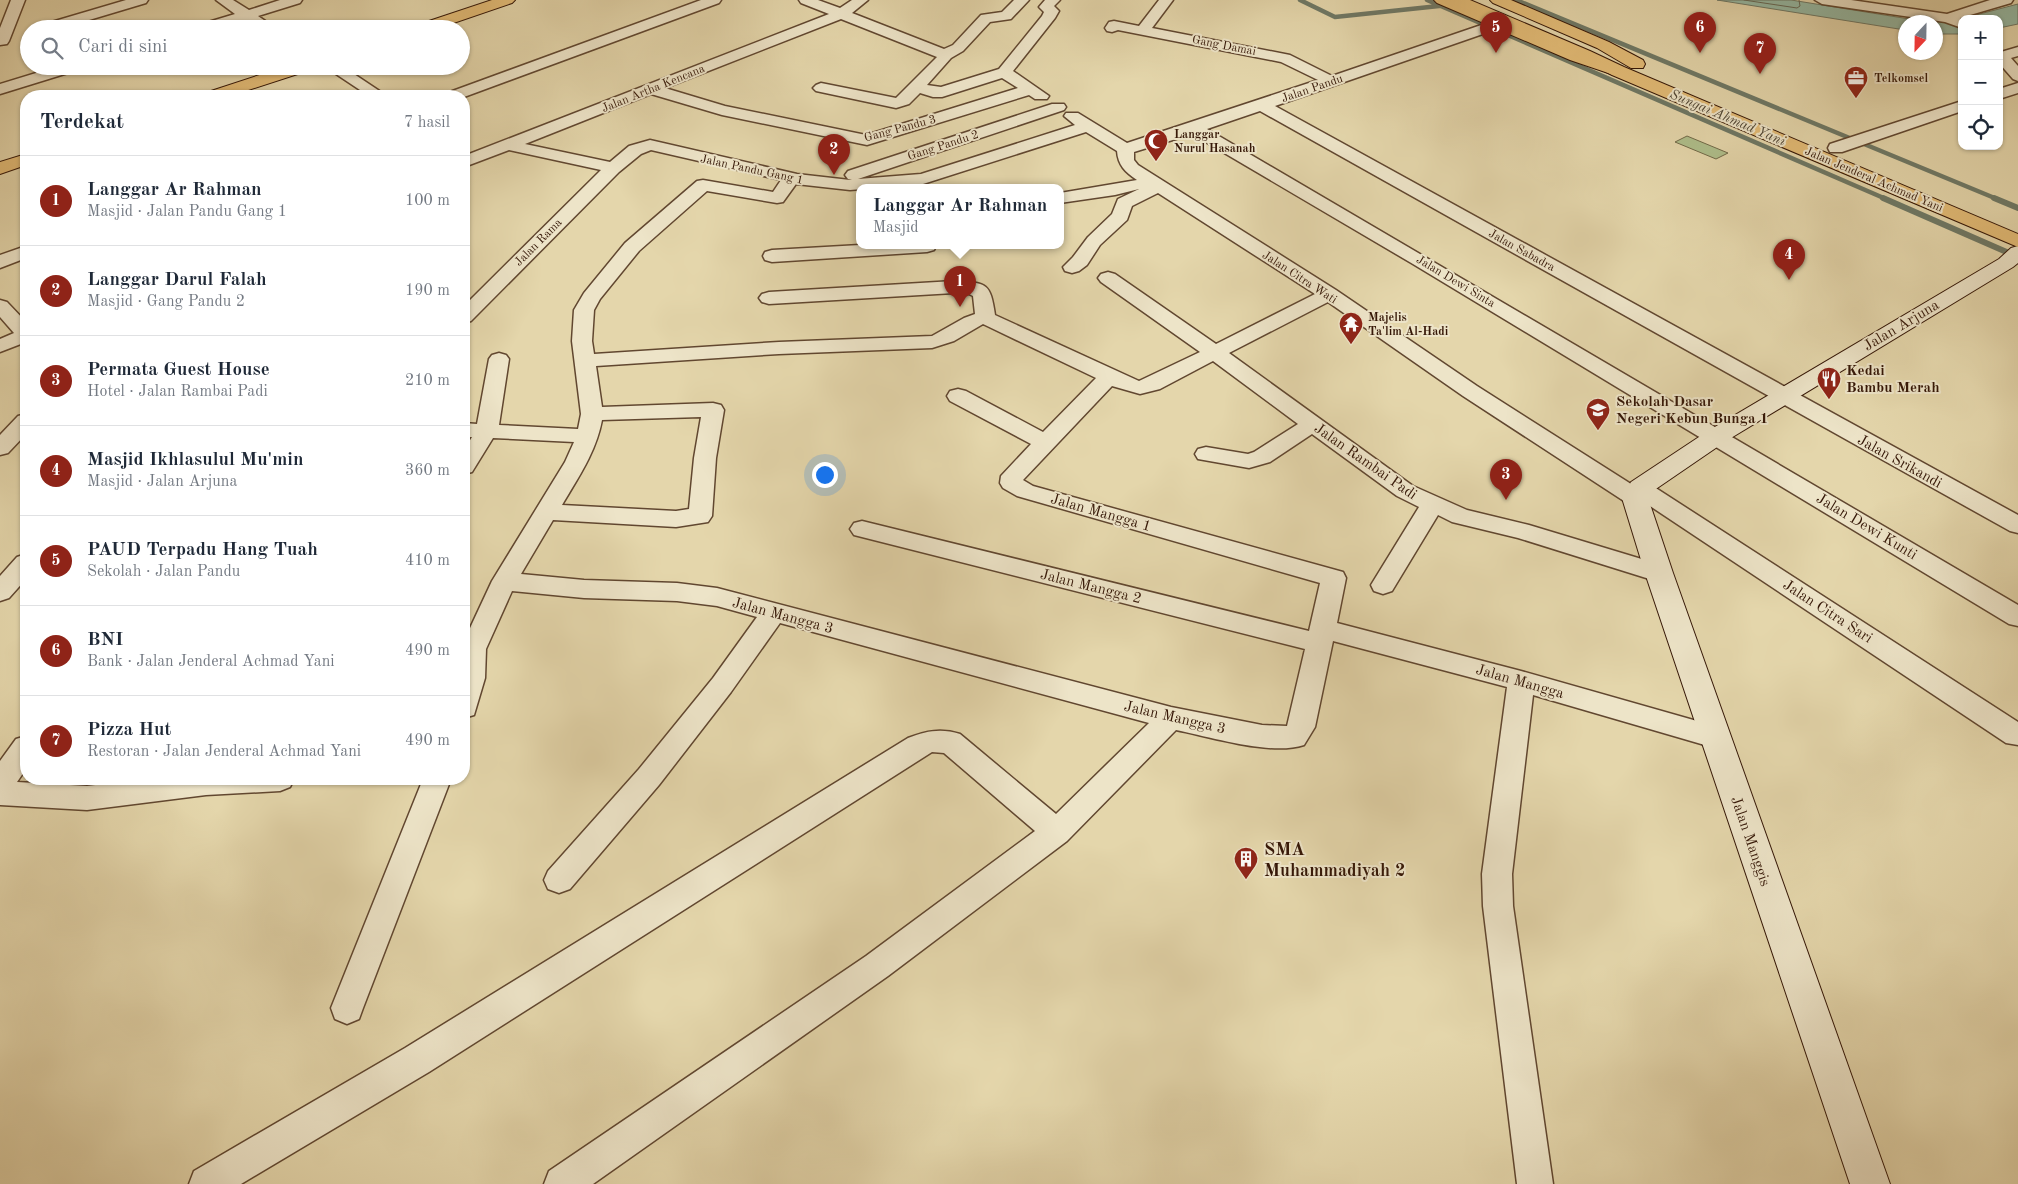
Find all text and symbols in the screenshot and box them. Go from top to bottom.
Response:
pin: 5 [1480,12,1512,53]
pin: 6 [1684,12,1716,53]
north arrow [1898,15,1943,60]
map controls [1958,15,2003,150]
button: + [1958,15,2003,60]
search box [20,20,470,75]
pin: 7 [1744,33,1776,74]
icon: search [38,34,66,62]
street label: Gang Damai [1191,34,1257,58]
text: Cari di sini [78,38,168,57]
button: − [1958,60,2003,105]
street label: Jalan Artha Kencana [600,63,707,115]
office icon: Telkomsel [1843,65,1869,99]
street label: Jalan Pandu [1280,73,1345,105]
place label: Telkomsel [1874,73,1928,85]
water label: Sungai Ahmad Yani [1667,87,1788,150]
button: locate [1958,105,2003,150]
text: Terdekat [40,112,124,133]
street label: Gang Pandu 3 [863,114,938,144]
text: 7 hasil [404,115,450,131]
mosque icon: Langgar Nurul Hasanah [1143,128,1169,162]
street label: Gang Pandu 2 [906,129,980,163]
place label: Langgar Nurul Hasanah [1174,129,1256,155]
pin: 2 [818,134,850,175]
street label: Jalan Jenderal Achmad Yani [1803,145,1944,215]
street label: Jalan Pandu Gang 1 [699,153,805,187]
text: Langgar Ar Rahman [87,181,262,200]
popup [856,184,1064,249]
text: 1 [51,193,61,209]
text: 100 m [405,193,450,209]
text: Langgar Ar Rahman [873,197,1047,216]
text: Masjid · Jalan Pandu Gang 1 [87,204,287,220]
street label: Jalan Rama [513,217,565,269]
text: Masjid [873,220,919,236]
street label: Jalan Sabadra [1486,228,1557,274]
pin: 4 [1773,239,1805,280]
street label: Jalan Citra Wati [1260,249,1339,306]
street label: Jalan Dewi Sinta [1414,254,1497,310]
pin: 1 [944,266,976,307]
text: Langgar Darul Falah [87,271,267,290]
text: 2 [51,283,61,299]
text: 190 m [405,283,450,299]
text: Masjid · Gang Pandu 2 [87,294,245,310]
street label: Jalan Arjuna [1861,298,1943,355]
temple icon: Majelis Ta'lim Al-Hadi [1338,311,1364,345]
place label: Majelis Ta'lim Al-Hadi [1368,312,1449,338]
text: Permata Guest House [87,361,270,380]
place label: Kedai Bambu Merah [1846,364,1940,396]
restaurant icon: Kedai Bambu Merah [1816,366,1842,400]
text: 3 [51,373,61,389]
text: 210 m [405,373,450,389]
text: Hotel · Jalan Rambai Padi [87,384,268,400]
place label: Sekolah Dasar Negeri Kebun Bunga 1 [1616,395,1769,427]
school or university icon: Sekolah Dasar Negeri Kebun Bunga 1 [1585,397,1611,431]
street label: Jalan Rambai Padi [1311,421,1419,503]
street label: Jalan Srikandi [1855,433,1944,492]
text: Masjid Ikhlasulul Mu'min [87,451,304,470]
pin: 3 [1490,459,1522,500]
your location [812,462,838,488]
text: 4 [51,463,61,479]
text: 360 m [405,463,450,479]
text: Masjid · Jalan Arjuna [87,474,237,490]
street label: Jalan Dewi Kunti [1813,491,1919,563]
street label: Jalan Mangga 1 [1049,492,1153,535]
text: PAUD Terpadu Hang Tuah [87,541,318,560]
text: 5 [51,553,61,569]
text: 410 m [405,553,450,569]
text: Sekolah · Jalan Pandu [87,564,240,580]
street label: Jalan Mangga 2 [1038,568,1143,607]
street label: Jalan Citra Sari [1780,578,1875,647]
street label: Jalan Mangga 3 [731,596,835,637]
text: BNI [87,631,123,650]
text: 6 [51,643,61,659]
text: 490 m [405,643,450,659]
text: Bank · Jalan Jenderal Achmad Yani [87,654,335,670]
street label: Jalan Mangga [1474,663,1566,702]
street label: Jalan Mangga 3 [1122,699,1227,737]
text: Pizza Hut [87,721,171,740]
text: 7 [51,733,61,749]
text: 490 m [405,733,450,749]
text: Restoran · Jalan Jenderal Achmad Yani [87,744,361,760]
street label: Jalan Manggis [1727,795,1772,888]
place label: SMA Muhammadiyah 2 [1264,841,1406,880]
building icon: SMA Muhammadiyah 2 [1233,846,1259,880]

